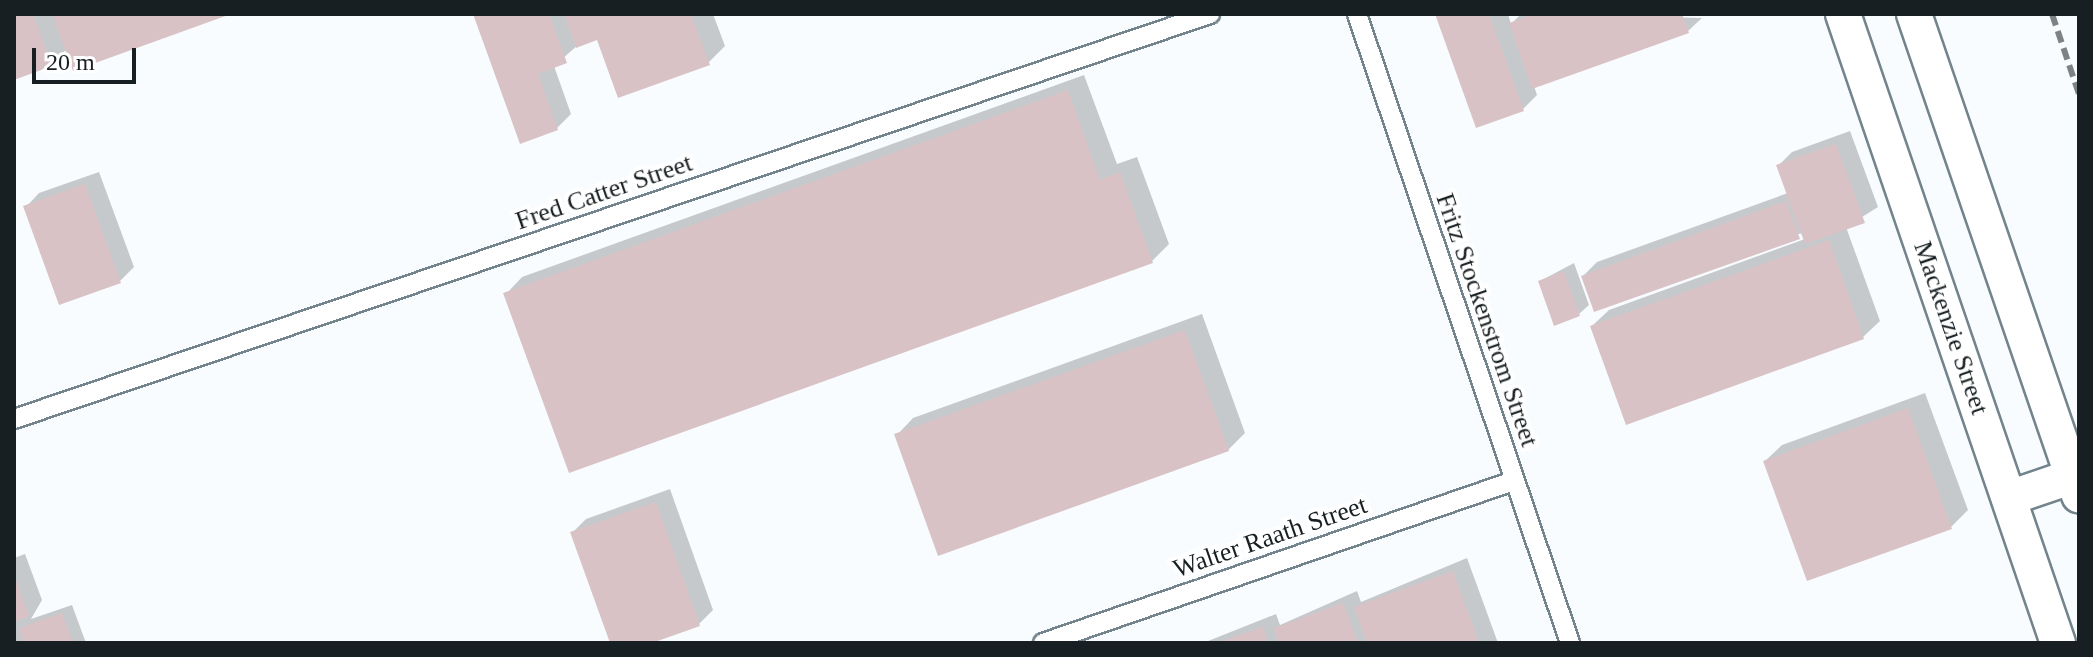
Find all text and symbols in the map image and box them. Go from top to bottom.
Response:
scale bar [36,32,140,82]
text: 20 m [46,49,95,75]
street label: Fred Catter Street [512,147,696,237]
street label: Fritz Stockenstrom Street [1429,189,1545,451]
street label: Mackenzie Street [1907,237,1995,419]
street label: Walter Raath Street [1169,489,1371,585]

